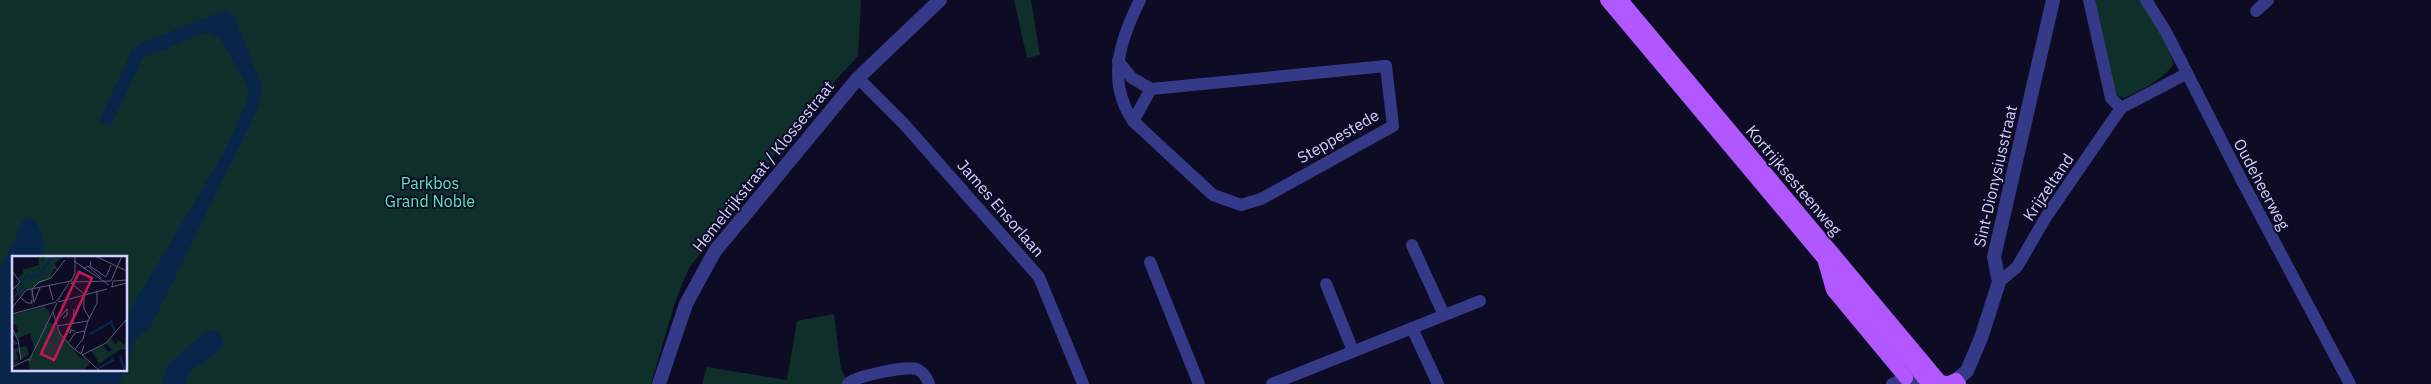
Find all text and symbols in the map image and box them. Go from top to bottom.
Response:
street label: Hemelrijkstraat / Klossestraat [688,76,838,256]
street label: Sint-Dionysiusstraat [1969,103,2021,249]
street label: Steppestede [1294,104,1383,167]
street label: Kortrijksesteenweg [1742,121,1846,240]
street label: Oudeheerweg [2230,135,2295,234]
street label: Krijzeltand [2018,150,2078,224]
street label: James Ensorlaan [953,155,1049,261]
park label: Parkbos Grand Noble [385,173,475,211]
inset map [12,256,128,372]

